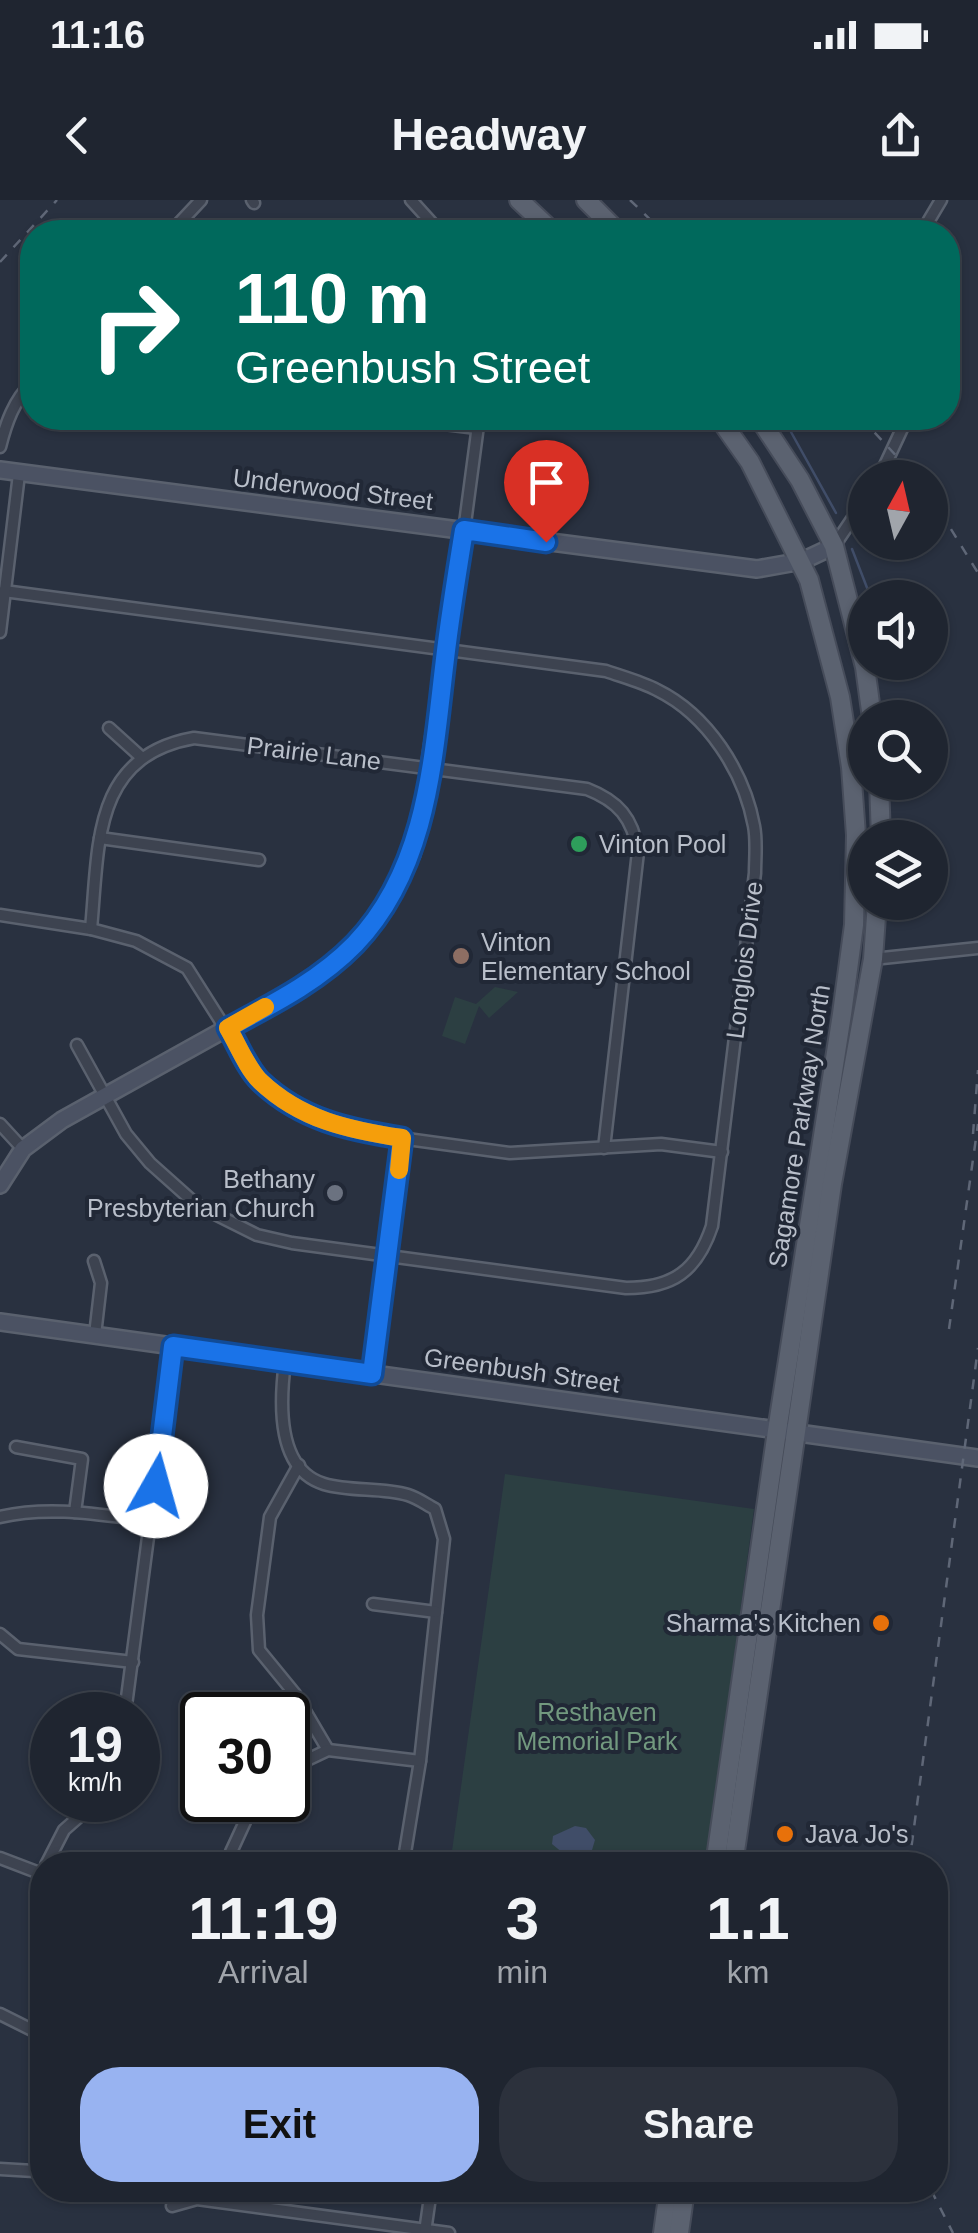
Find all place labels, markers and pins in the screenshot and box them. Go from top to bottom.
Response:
pin [504,440,589,543]
place label: Vinton Pool [599,830,726,858]
marker: Vinton Pool [568,833,590,855]
place label: Vinton Elementary School [481,928,691,985]
marker: Vinton Elementary School [450,945,472,967]
place label: Bethany Presbyterian Church [87,1165,315,1222]
marker: Bethany Presbyterian Church [324,1182,346,1204]
place label: Sharma's Kitchen [666,1609,861,1637]
marker: Sharma's Kitchen [870,1612,892,1634]
place label: Java Jo's [805,1820,908,1848]
marker: Java Jo's [774,1823,796,1845]

